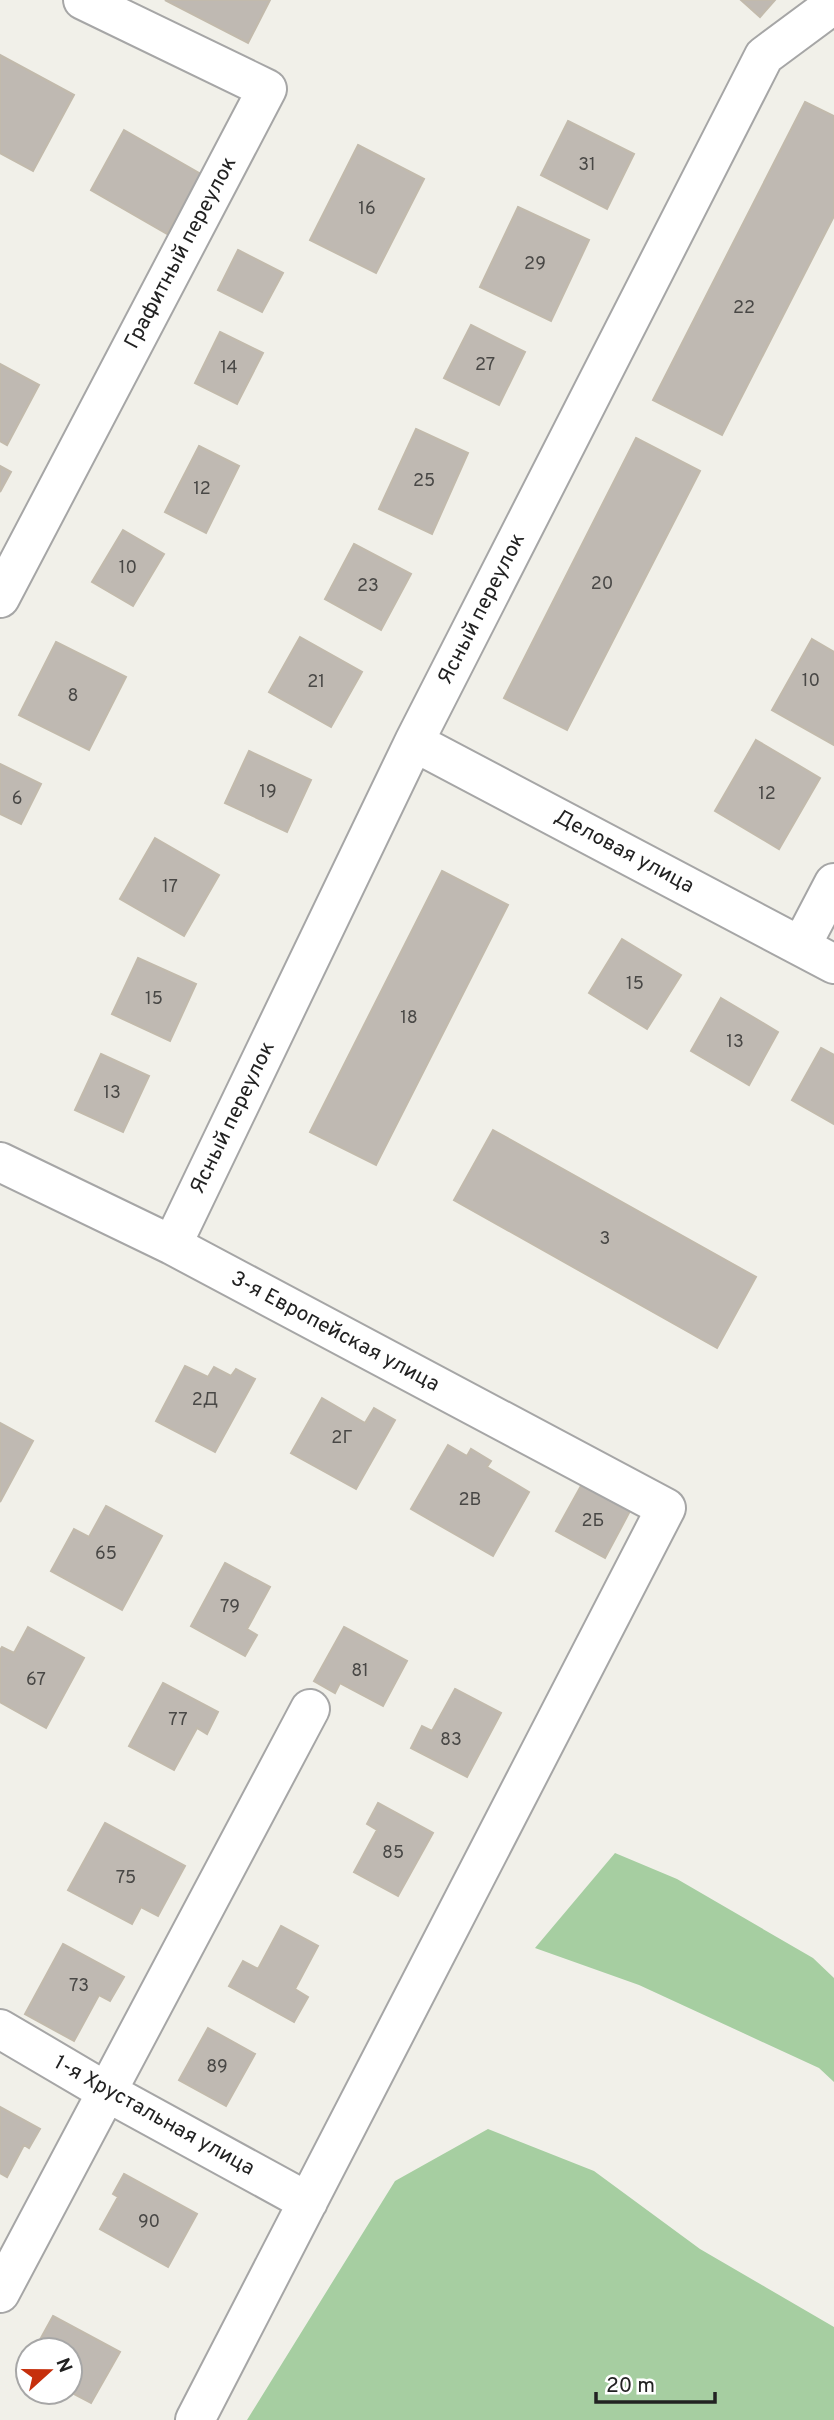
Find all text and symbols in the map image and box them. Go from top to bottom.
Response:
street label: Графитный переулок [119,152,243,354]
house number: 31 [578,154,596,177]
house number: 16 [358,198,376,221]
house number: 29 [524,253,546,276]
house number: 22 [733,297,755,320]
house number: 27 [475,354,495,377]
house number: 14 [220,357,238,380]
house number: 25 [413,470,435,493]
house number: 12 [193,478,211,501]
street label: Ясный переулок [432,529,532,689]
house number: 10 [119,557,137,580]
house number: 20 [591,573,613,596]
house number: 23 [357,575,379,598]
house number: 10 [802,670,820,693]
house number: 21 [307,671,325,694]
house number: 8 [68,685,79,708]
house number: 19 [259,781,277,804]
house number: 12 [758,783,776,806]
house number: 6 [12,788,22,811]
street label: Деловая улица [550,804,698,900]
house number: 17 [162,876,178,899]
house number: 15 [626,973,644,996]
house number: 15 [145,988,163,1011]
house number: 18 [400,1007,418,1030]
house number: 13 [726,1031,744,1054]
street label: Ясный переулок [184,1037,282,1199]
house number: 13 [103,1082,121,1105]
house number: 3 [600,1228,610,1251]
street label: 3-я Европейская улица [226,1266,444,1398]
house number: 2Д [192,1389,218,1412]
house number: 2Г [331,1427,353,1450]
house number: 2В [459,1489,481,1512]
house number: 2Б [582,1510,604,1533]
house number: 65 [95,1543,117,1566]
house number: 79 [220,1596,240,1619]
house number: 81 [351,1660,369,1683]
house number: 67 [26,1669,46,1692]
house number: 77 [168,1709,188,1732]
house number: 83 [440,1729,462,1752]
house number: 85 [382,1842,404,1865]
house number: 75 [116,1867,136,1890]
house number: 73 [69,1975,89,1998]
street label: 1-я Хрустальная улица [49,2050,259,2182]
house number: 89 [206,2056,228,2079]
house number: 90 [138,2211,160,2234]
north arrow [14,2336,84,2406]
text: N [49,2355,77,2376]
scale bar [596,2360,715,2404]
text: 20 m [606,2373,655,2400]

